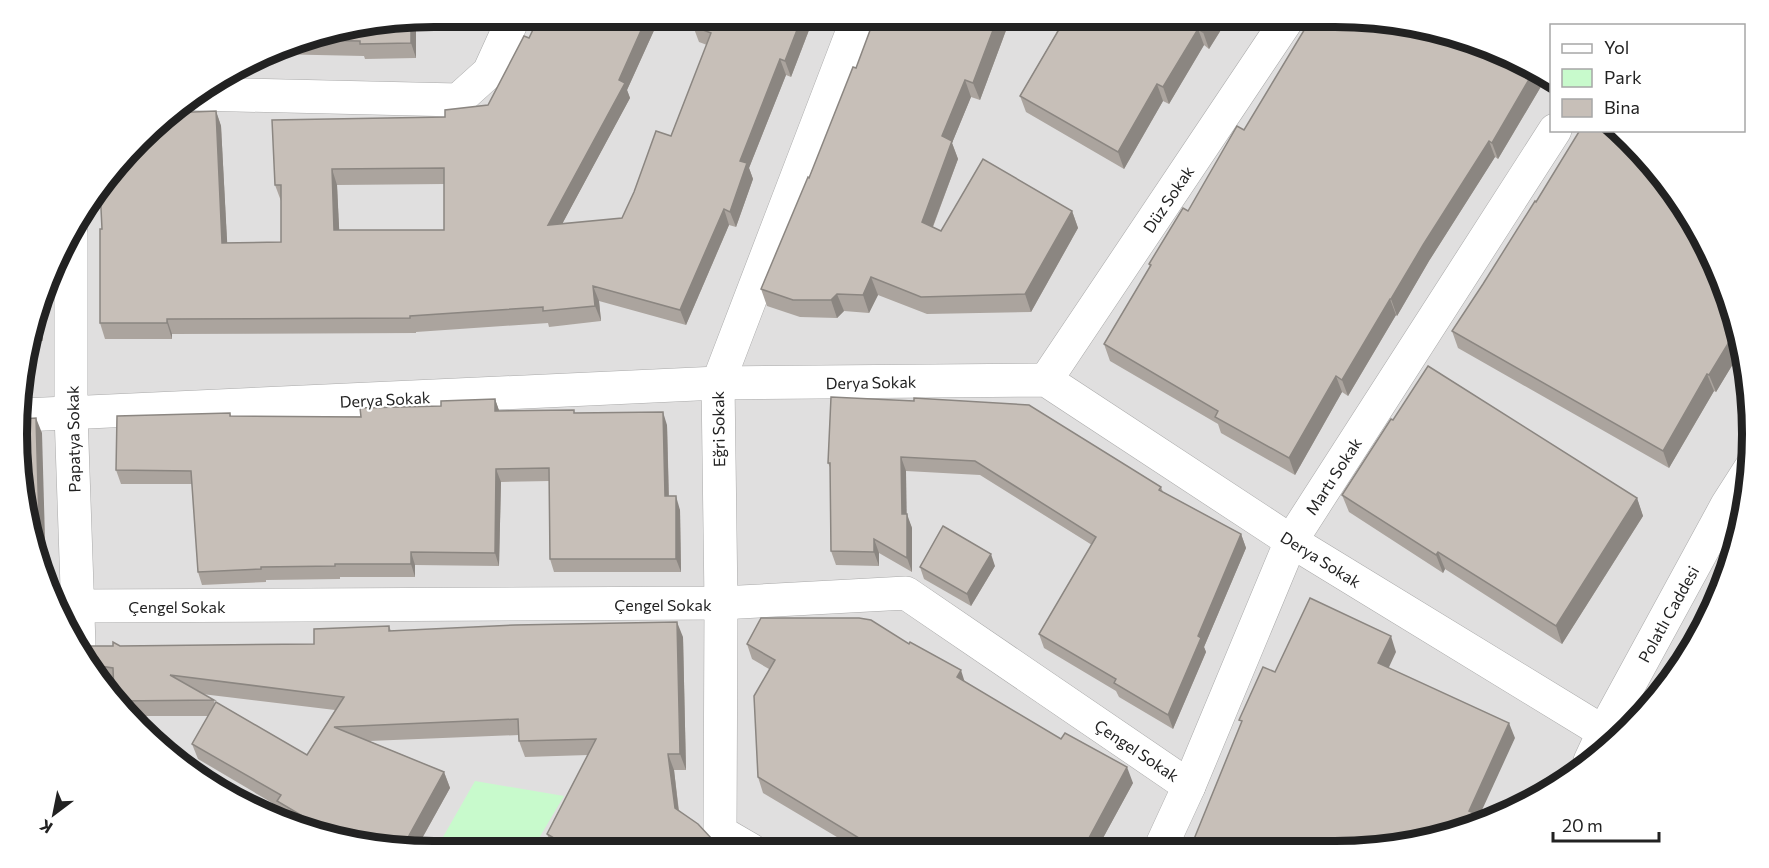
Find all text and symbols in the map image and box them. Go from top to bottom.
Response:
legend [1550,24,1745,132]
text: Yol [1604,36,1629,58]
text: Park [1604,66,1642,88]
text: Bina [1604,96,1640,118]
street label: Düz Sokak [1139,162,1197,236]
street label: Derya Sokak [825,372,917,392]
street label: Papatya Sokak [63,385,83,493]
street label: Derya Sokak [339,387,431,411]
street label: Eğri Sokak [708,390,728,467]
street label: Martı Sokak [1301,434,1365,518]
street label: Derya Sokak [1277,527,1365,591]
street label: Polatlı Caddesi [1634,563,1702,665]
street label: Çengel Sokak [614,595,712,614]
street label: Çengel Sokak [128,597,226,616]
street label: Çengel Sokak [1091,715,1183,785]
north arrow [24,784,84,844]
scale bar [1553,805,1660,843]
text: 20 m [1562,814,1603,836]
text: K [36,816,56,838]

